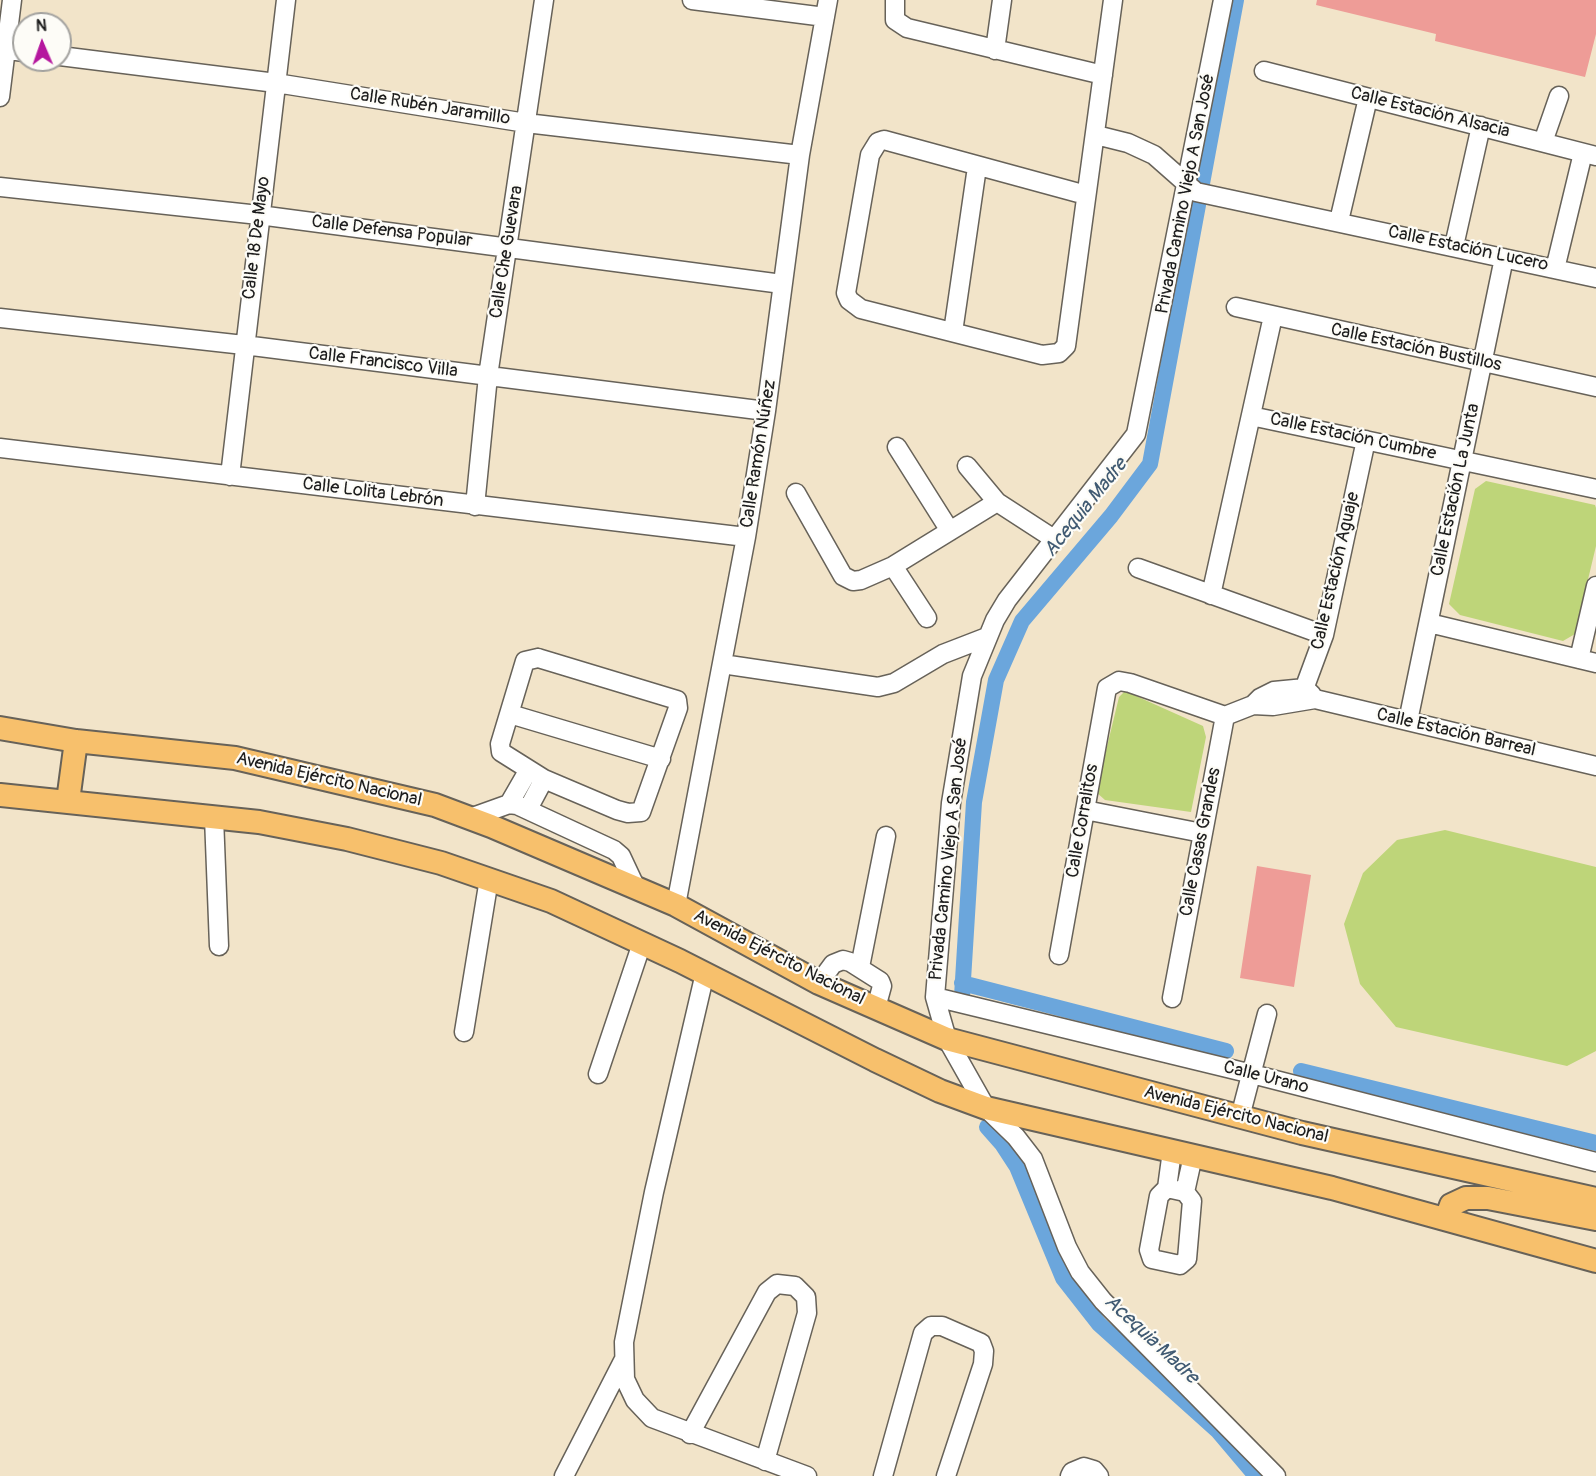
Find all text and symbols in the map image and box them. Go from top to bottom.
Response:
north arrow [12,12,72,72]
text: N [36,16,47,36]
street label: Privada Camino Viejo A San José [1152,72,1220,316]
street label: Calle Estación Alsacia [1348,83,1512,143]
street label: Calle Rubén Jaramillo [348,84,512,130]
street label: Calle 18 De Mayo [239,175,275,301]
street label: Calle Che Guevara [486,184,528,320]
street label: Calle Defensa Popular [310,211,474,253]
street label: Calle Estación Lucero [1386,221,1550,277]
street label: Calle Estación Bustillos [1329,319,1503,377]
street label: Calle Francisco Villa [307,343,459,383]
street label: Calle Ramón Núñez [737,378,781,530]
street label: Calle Estación La Junta [1427,402,1485,578]
street label: Calle Estación Cumbre [1268,409,1438,465]
water label: Acequia Madre [1039,454,1133,562]
street label: Calle Lolita Lebrón [301,474,445,512]
street label: Calle Estación Aguaje [1307,490,1365,652]
street label: Calle Estación Barreal [1374,704,1538,762]
street label: Privada Camino Viejo A San José [925,736,973,982]
street label: Avenida Ejército Nacional [234,748,424,812]
street label: Calle Corralitos [1062,762,1104,880]
street label: Calle Casas Grandes [1176,766,1226,918]
street label: Avenida Ejército Nacional [690,905,868,1011]
street label: Calle Urano [1221,1057,1311,1099]
street label: Avenida Ejército Nacional [1141,1082,1331,1148]
water label: Acequia Madre [1099,1290,1203,1390]

